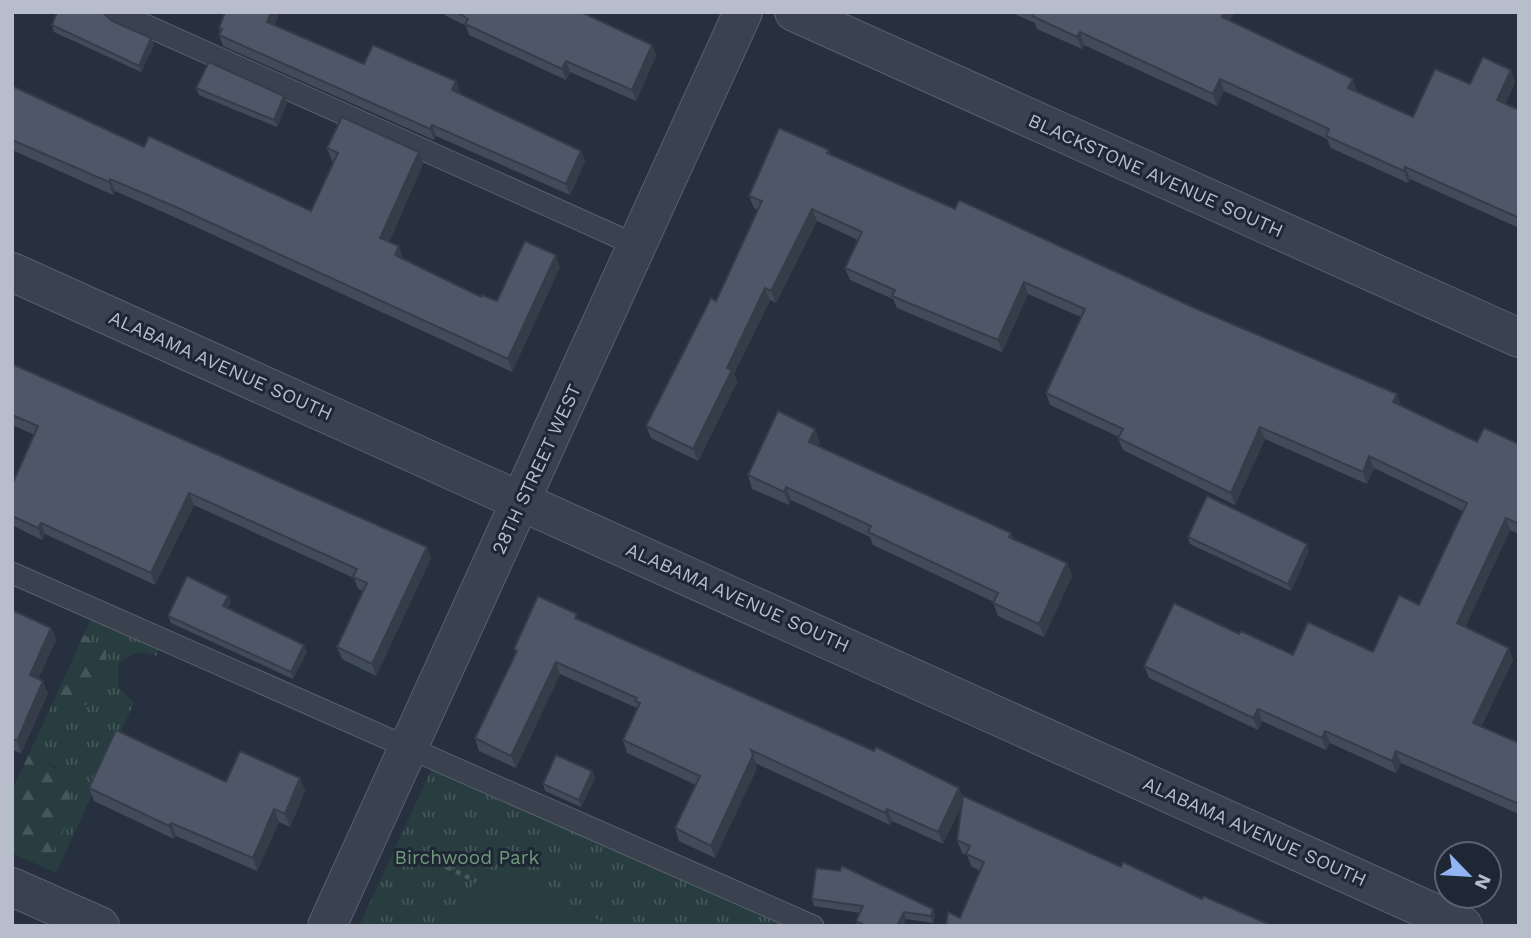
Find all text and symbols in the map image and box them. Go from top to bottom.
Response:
street label: BLACKSTONE AVENUE SOUTH [1025,109,1287,242]
street label: ALABAMA AVENUE SOUTH [106,306,336,425]
street label: 28TH STREET WEST [487,380,586,558]
street label: ALABAMA AVENUE SOUTH [623,538,853,657]
street label: ALABAMA AVENUE SOUTH [1140,772,1370,891]
north arrow [1433,840,1503,910]
park label: Birchwood Park [395,846,540,869]
text: N [1470,871,1496,893]

